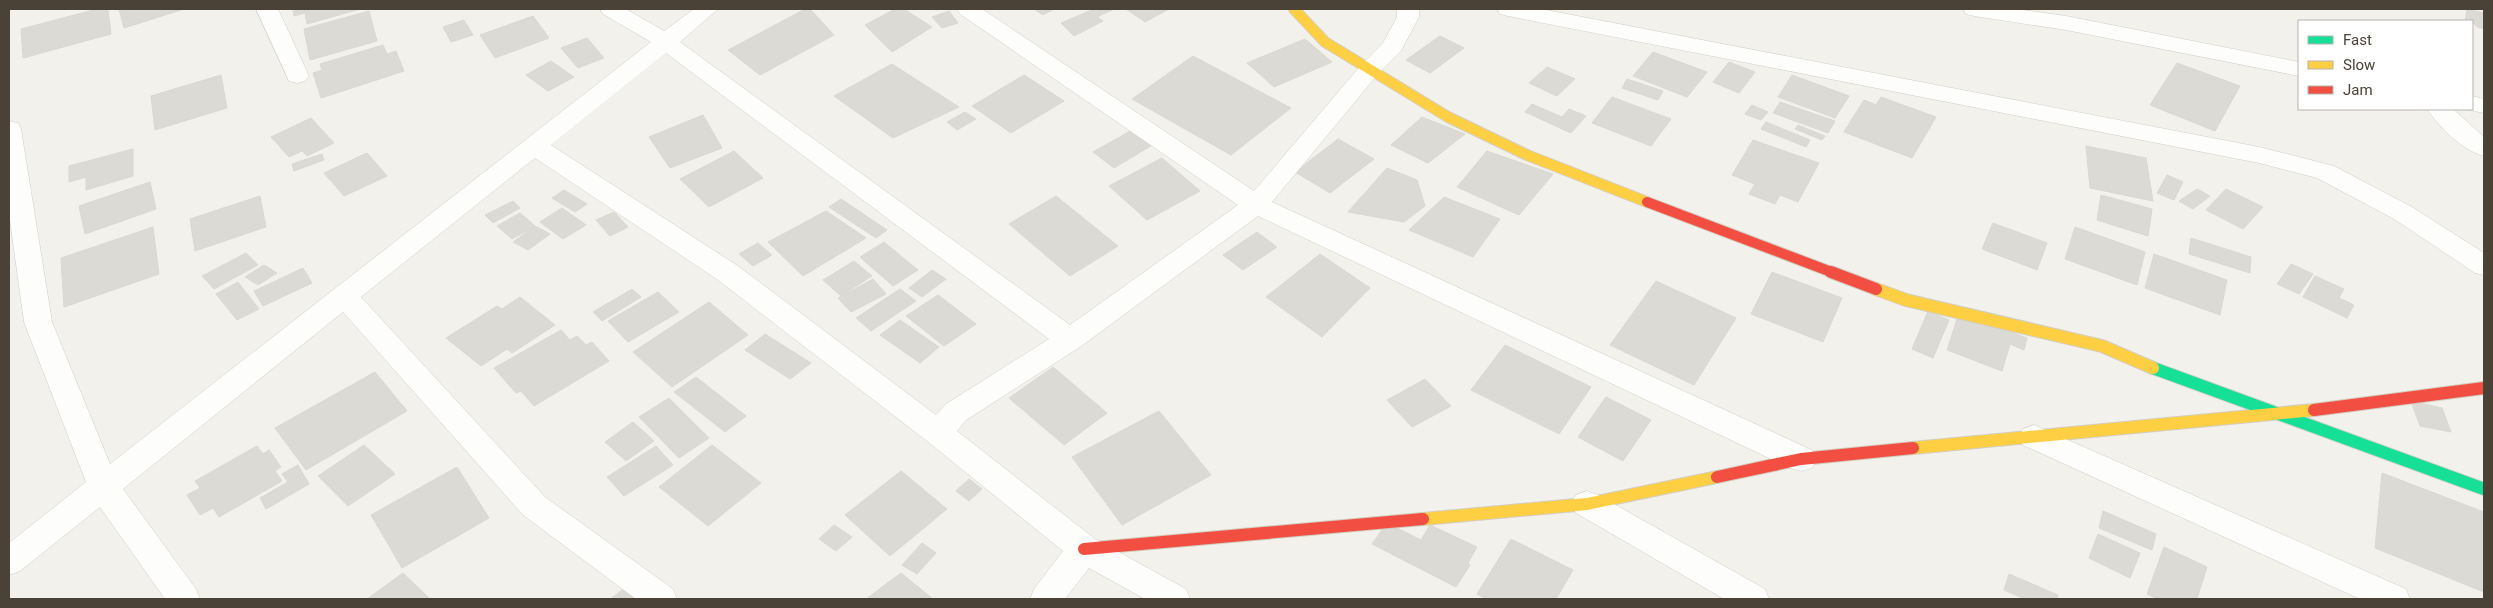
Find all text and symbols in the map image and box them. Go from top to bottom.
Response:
legend [2298,20,2473,110]
text: Fast [2343,31,2372,49]
text: Slow [2343,56,2375,74]
text: Jam [2343,81,2373,99]

